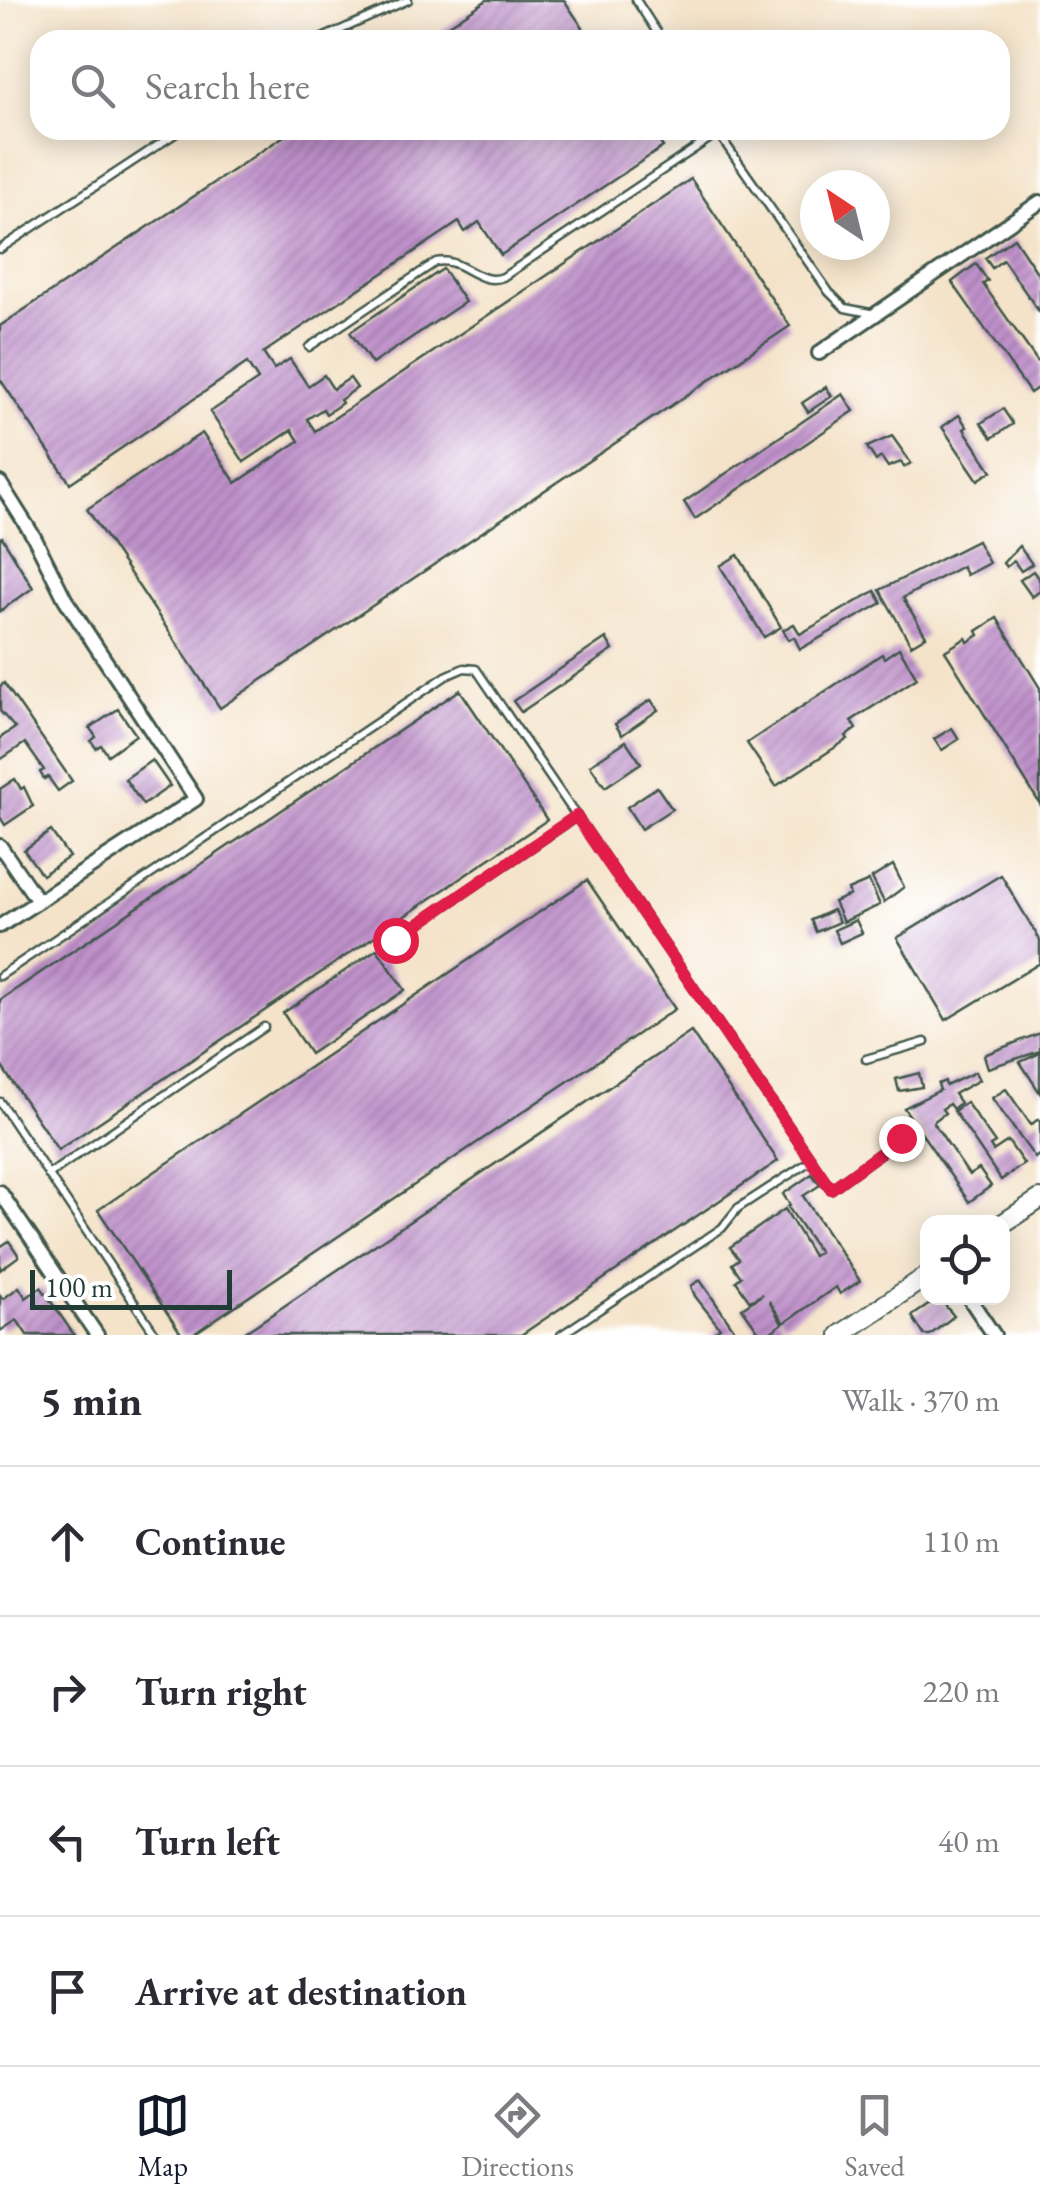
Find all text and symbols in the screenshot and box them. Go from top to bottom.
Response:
search box [30,30,1010,140]
icon: search [65,58,120,113]
text: Search here [145,61,310,110]
north arrow [800,170,890,260]
route start [373,918,419,964]
route end [879,1116,925,1162]
map controls [920,1215,1010,1305]
button: locate [920,1215,1010,1305]
scale bar [30,1265,232,1310]
text: 100 m [45,1269,113,1305]
text: 5 min [40,1373,142,1428]
text: Walk · 370 m [842,1379,1000,1421]
icon: ahead [40,1514,95,1569]
text: Continue [135,1517,286,1566]
text: 110 m [923,1520,1000,1562]
icon: right [40,1664,95,1719]
text: Turn right [135,1667,307,1716]
text: 220 m [923,1670,1000,1712]
icon: left [40,1814,95,1869]
text: Turn left [135,1817,280,1866]
text: 40 m [938,1820,1000,1862]
icon: arrive [40,1964,95,2019]
text: Arrive at destination [135,1967,467,2016]
tab: Map [135,2088,190,2184]
tab: Directions [461,2088,574,2184]
tab: Saved [845,2088,905,2184]

